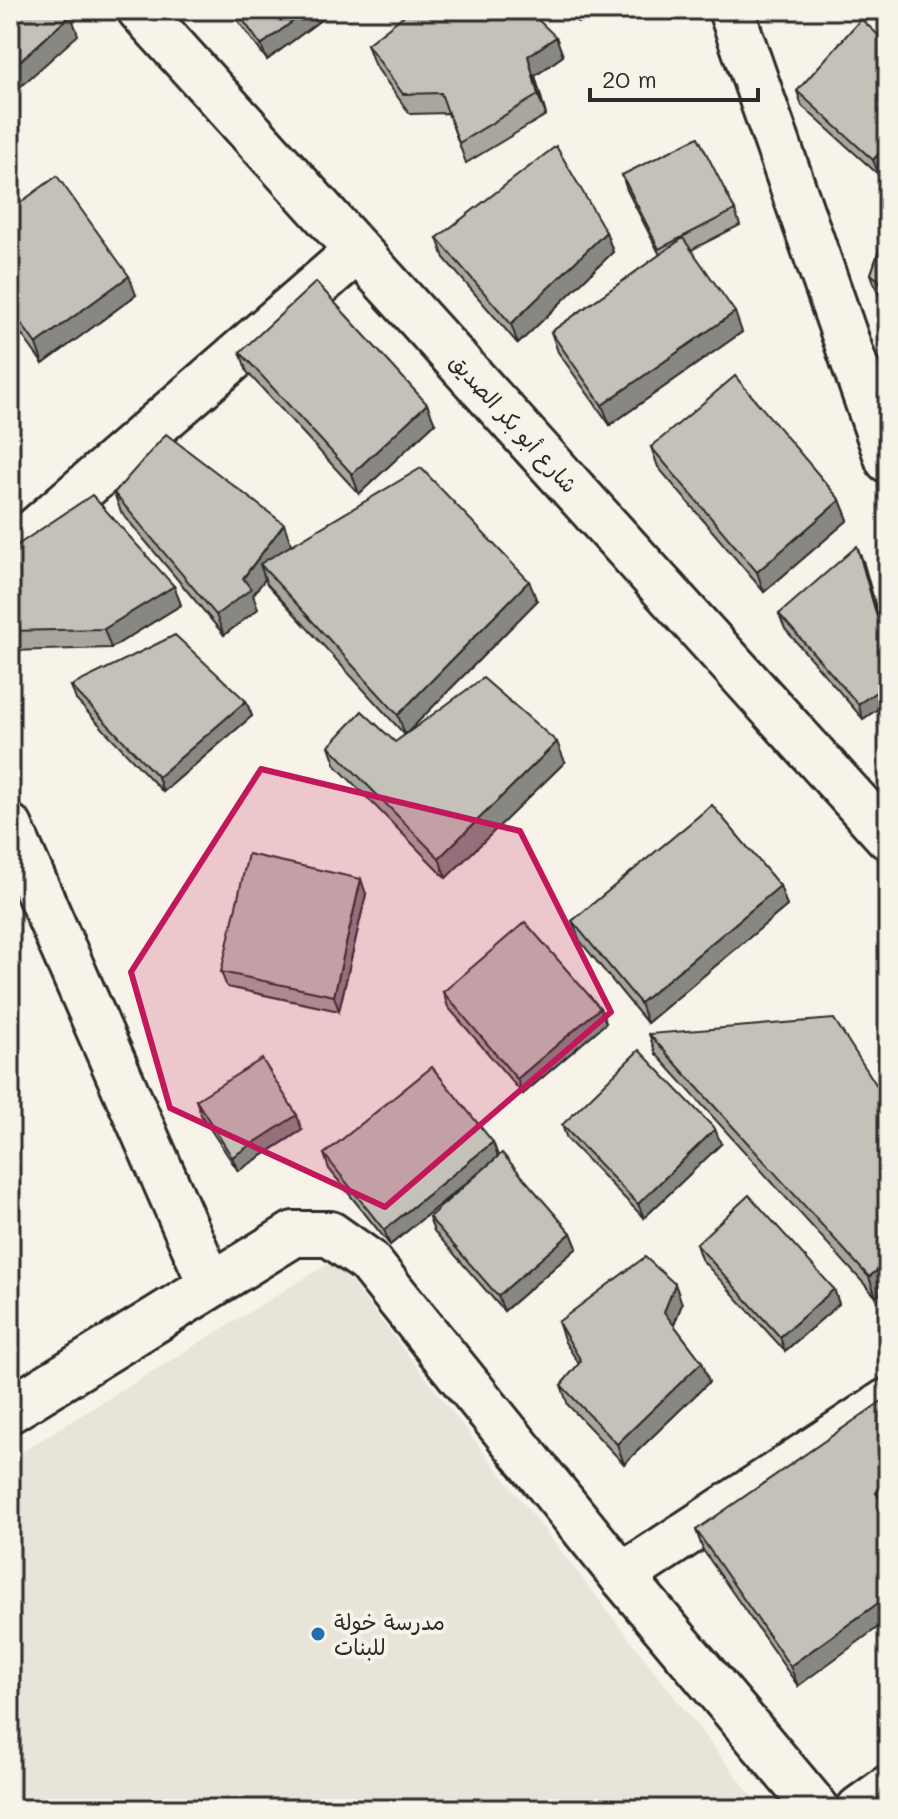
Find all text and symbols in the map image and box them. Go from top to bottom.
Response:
scale bar [590,52,758,102]
text: 20 m [602,63,657,94]
street label: شارع أبو بكر الصديق [442,347,584,500]
place label: مدرسة خولة للبنات [334,1607,445,1661]
marker: مدرسة خولة للبنات [309,1625,327,1643]

